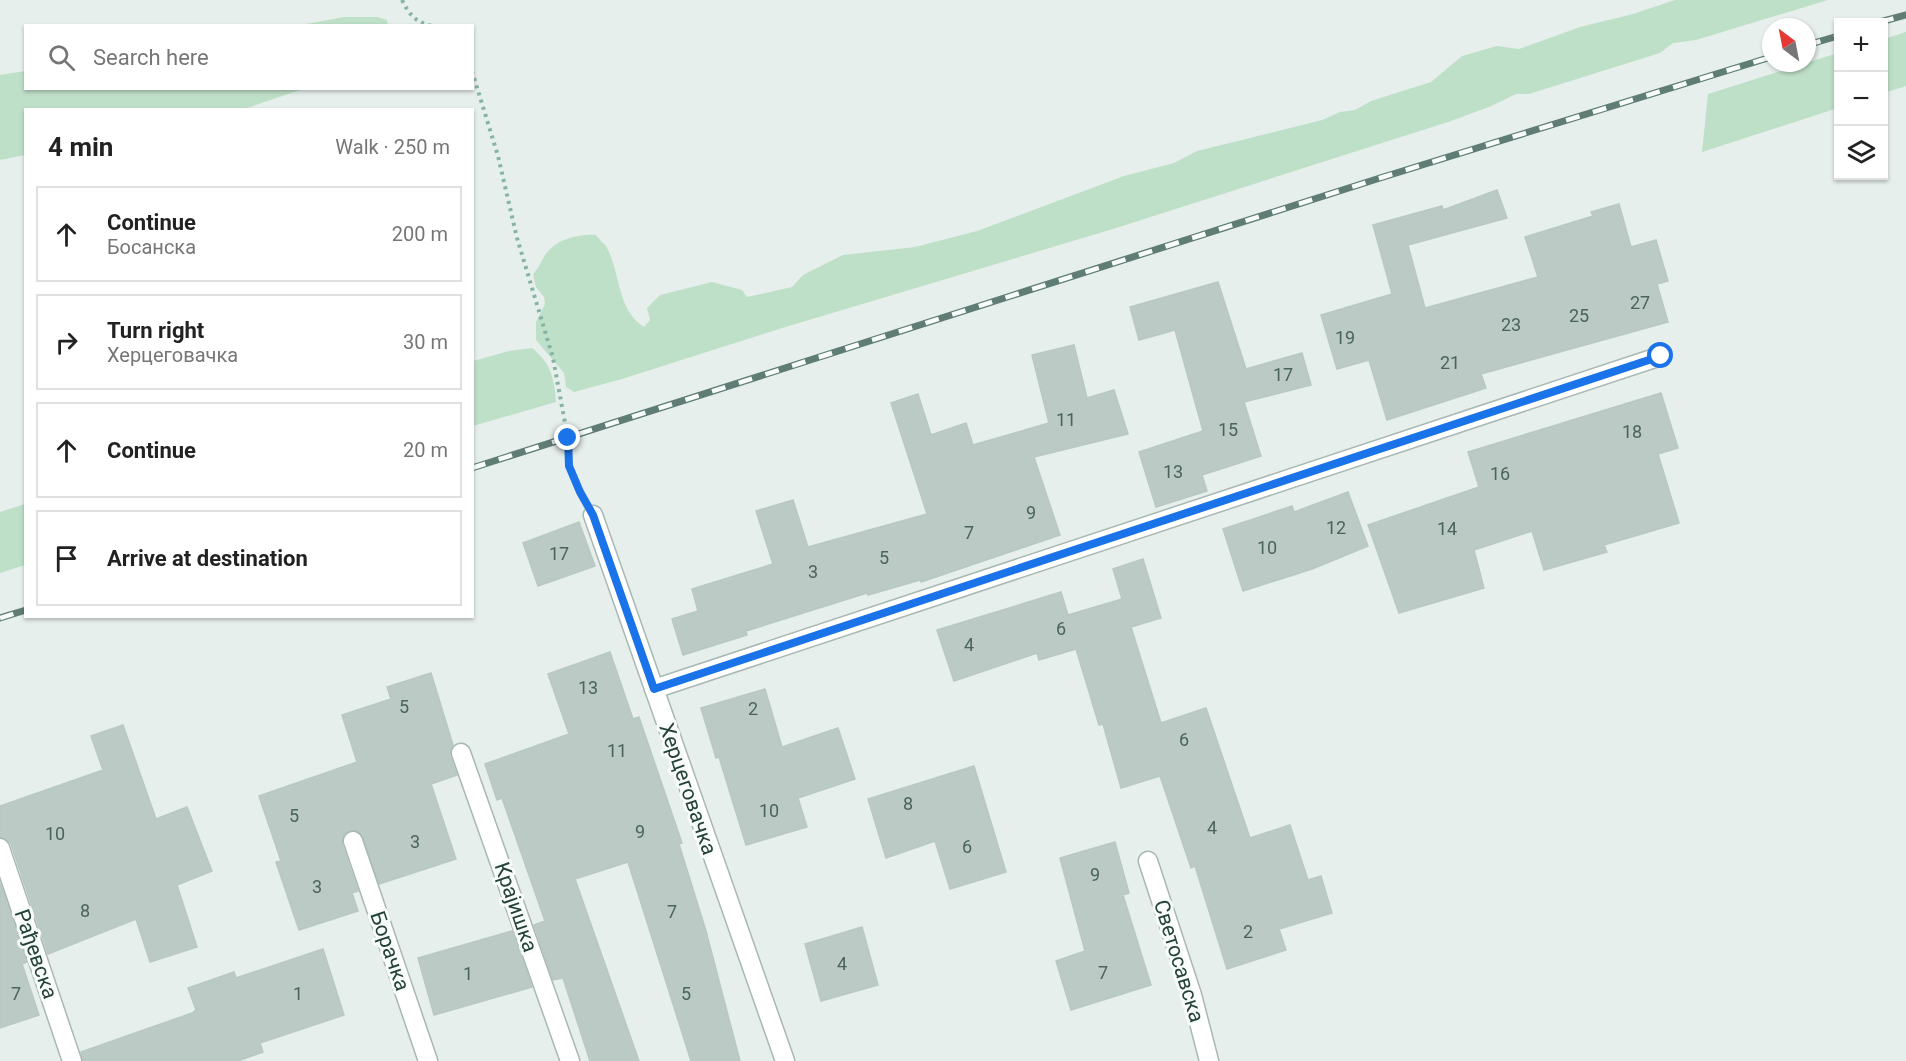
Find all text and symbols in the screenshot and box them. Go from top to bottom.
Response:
north arrow [1762,18,1816,72]
map controls [1834,18,1888,180]
button: + [1834,18,1888,72]
search box [24,24,474,90]
icon: search [45,41,78,74]
text: Search here [93,45,209,70]
button: − [1834,72,1888,126]
button: layers [1834,126,1888,180]
text: 4 min [48,132,113,162]
text: Walk · 250 m [335,135,450,159]
text: Continue [107,210,196,235]
icon: ahead [50,218,83,251]
text: 200 m [392,222,448,246]
text: Босанска [107,235,196,259]
house number: 27 [1630,292,1650,313]
house number: 25 [1569,305,1589,326]
house number: 23 [1501,314,1521,335]
text: Turn right [107,318,204,343]
icon: right [50,326,83,359]
house number: 19 [1335,327,1355,348]
text: 30 m [403,330,448,354]
route start [1647,342,1673,368]
text: Херцеговачка [107,343,238,367]
house number: 21 [1440,352,1460,373]
house number: 17 [1273,364,1293,385]
house number: 11 [1056,409,1076,430]
house number: 15 [1218,419,1238,440]
house number: 18 [1622,421,1642,442]
route end [554,424,580,450]
icon: ahead [50,434,83,467]
text: Continue [107,438,196,463]
text: 20 m [403,438,448,462]
house number: 13 [1163,461,1183,482]
house number: 16 [1490,463,1510,484]
house number: 9 [1026,502,1036,523]
house number: 12 [1326,517,1346,538]
house number: 14 [1437,518,1457,539]
house number: 7 [964,522,974,543]
house number: 10 [1257,537,1277,558]
icon: arrive [50,542,83,575]
house number: 17 [549,543,569,564]
text: Arrive at destination [107,546,308,571]
house number: 5 [879,547,889,568]
house number: 3 [808,561,818,582]
house number: 6 [1056,618,1066,639]
house number: 4 [964,634,974,655]
house number: 13 [578,677,598,698]
house number: 5 [399,696,409,717]
house number: 2 [748,698,758,719]
street label: Херцеговачка [654,720,722,858]
house number: 6 [1179,729,1189,750]
house number: 11 [607,740,627,761]
house number: 8 [903,793,913,814]
house number: 10 [759,800,779,821]
house number: 5 [289,805,299,826]
house number: 4 [1207,817,1217,838]
house number: 9 [635,821,645,842]
house number: 10 [45,823,65,844]
house number: 3 [410,831,420,852]
house number: 6 [962,836,972,857]
street label: Крајишка [489,859,543,955]
house number: 9 [1090,864,1100,885]
house number: 3 [312,876,322,897]
street label: Светосавска [1149,897,1209,1025]
house number: 8 [80,900,90,921]
house number: 7 [667,901,677,922]
street label: Рађевска [10,906,62,1002]
street label: Борачка [365,908,415,994]
house number: 2 [1243,921,1253,942]
house number: 4 [837,953,847,974]
house number: 7 [1098,962,1108,983]
house number: 1 [463,963,473,984]
house number: 7 [11,983,21,1004]
house number: 1 [293,983,303,1004]
house number: 5 [681,983,691,1004]

